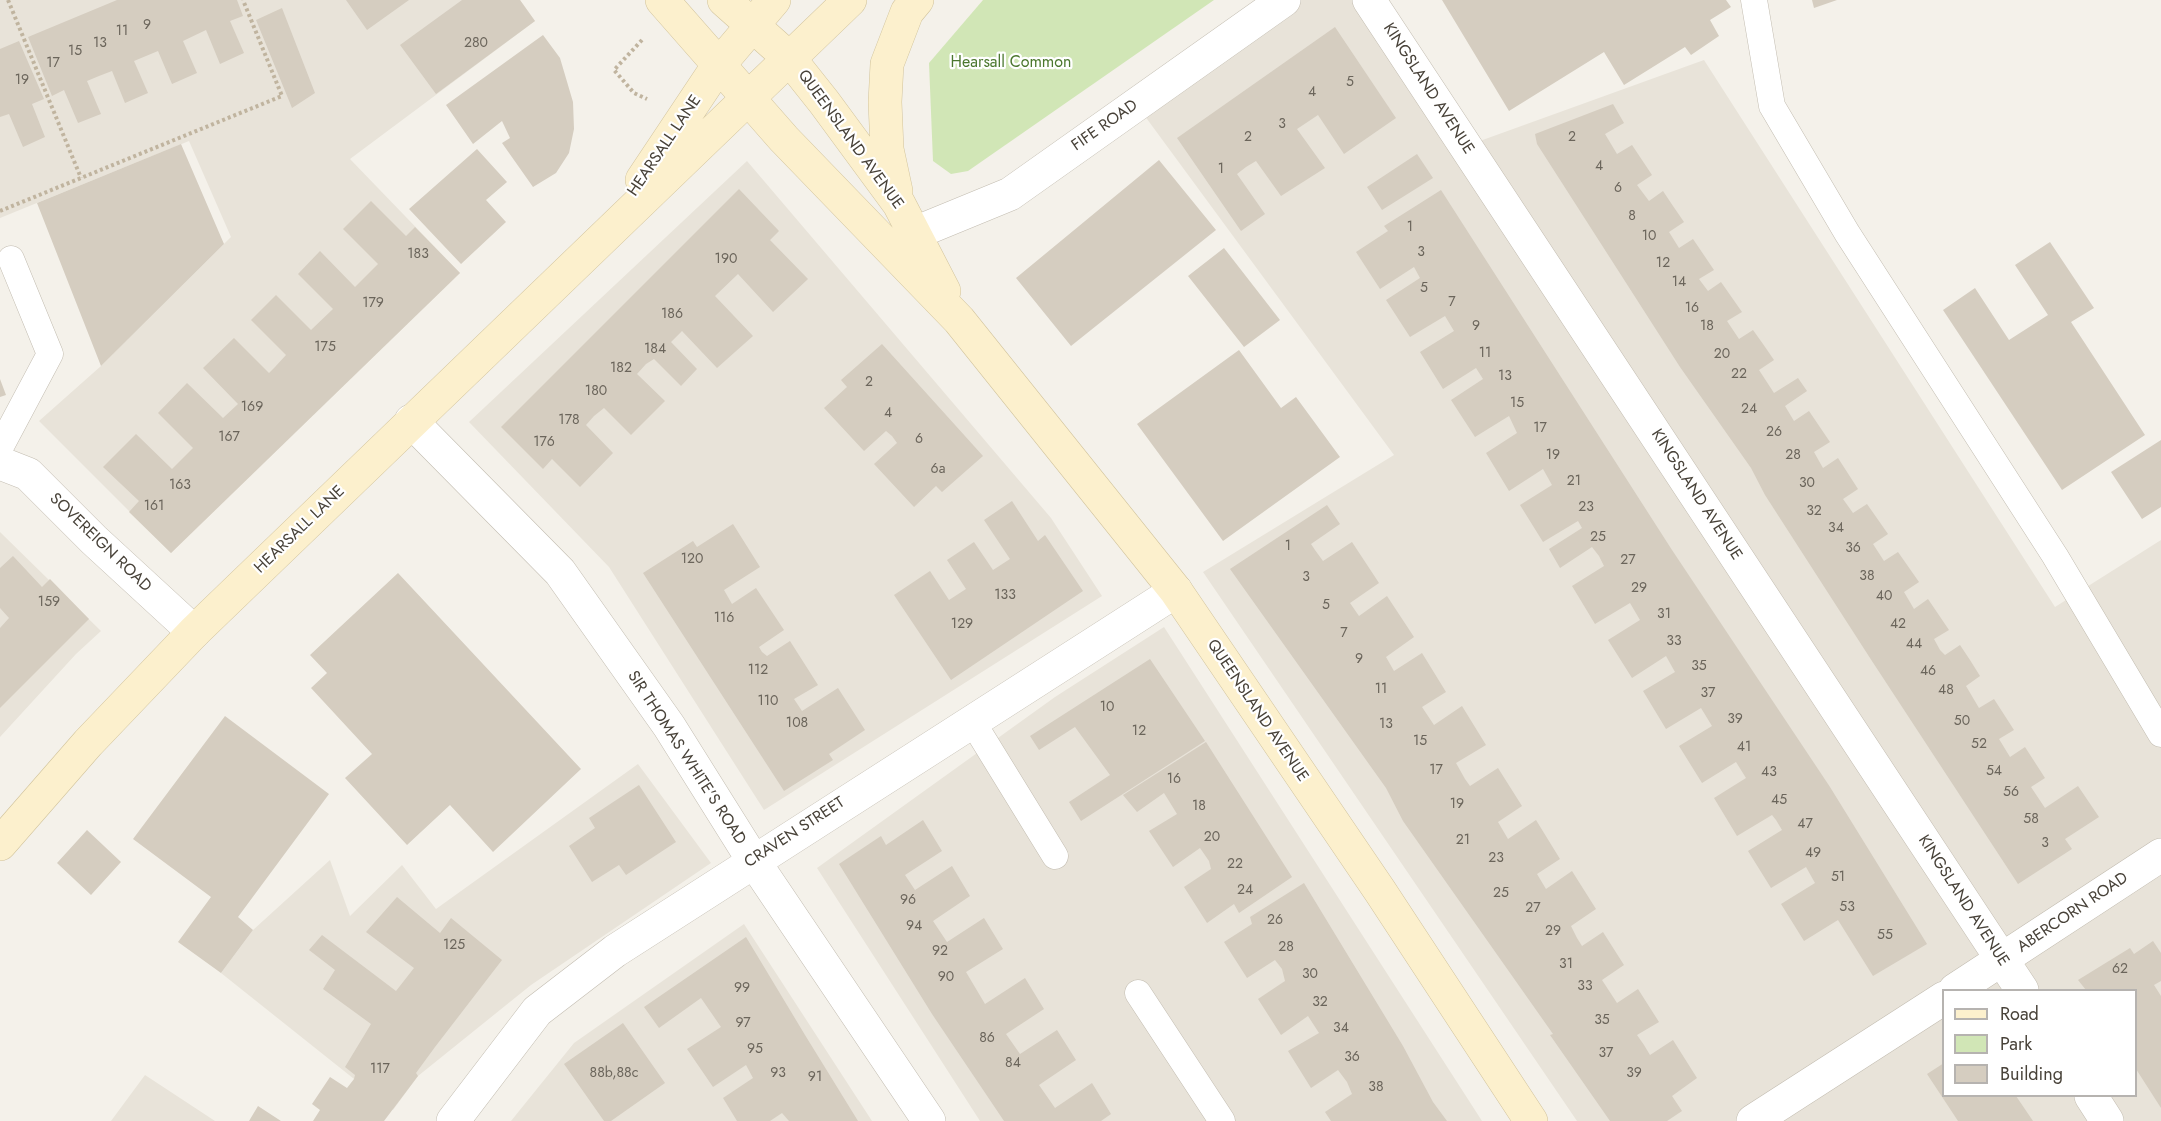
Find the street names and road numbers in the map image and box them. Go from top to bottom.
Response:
street label: KINGSLAND AVENUE [1378,20,1478,158]
street label: QUEENSLAND AVENUE [793,67,907,213]
street label: HEARSALL LANE [624,92,706,200]
street label: FIFE ROAD [1068,96,1142,156]
street label: KINGSLAND AVENUE [1646,426,1746,564]
street label: HEARSALL LANE [251,482,349,578]
street label: SOVEREIGN ROAD [45,490,155,596]
street label: QUEENSLAND AVENUE [1202,636,1312,786]
street label: SIR THOMAS WHITE'S ROAD [623,668,749,848]
street label: CRAVEN STREET [741,793,849,873]
street label: KINGSLAND AVENUE [1913,832,2013,970]
street label: ABERCORN ROAD [2014,869,2132,957]

